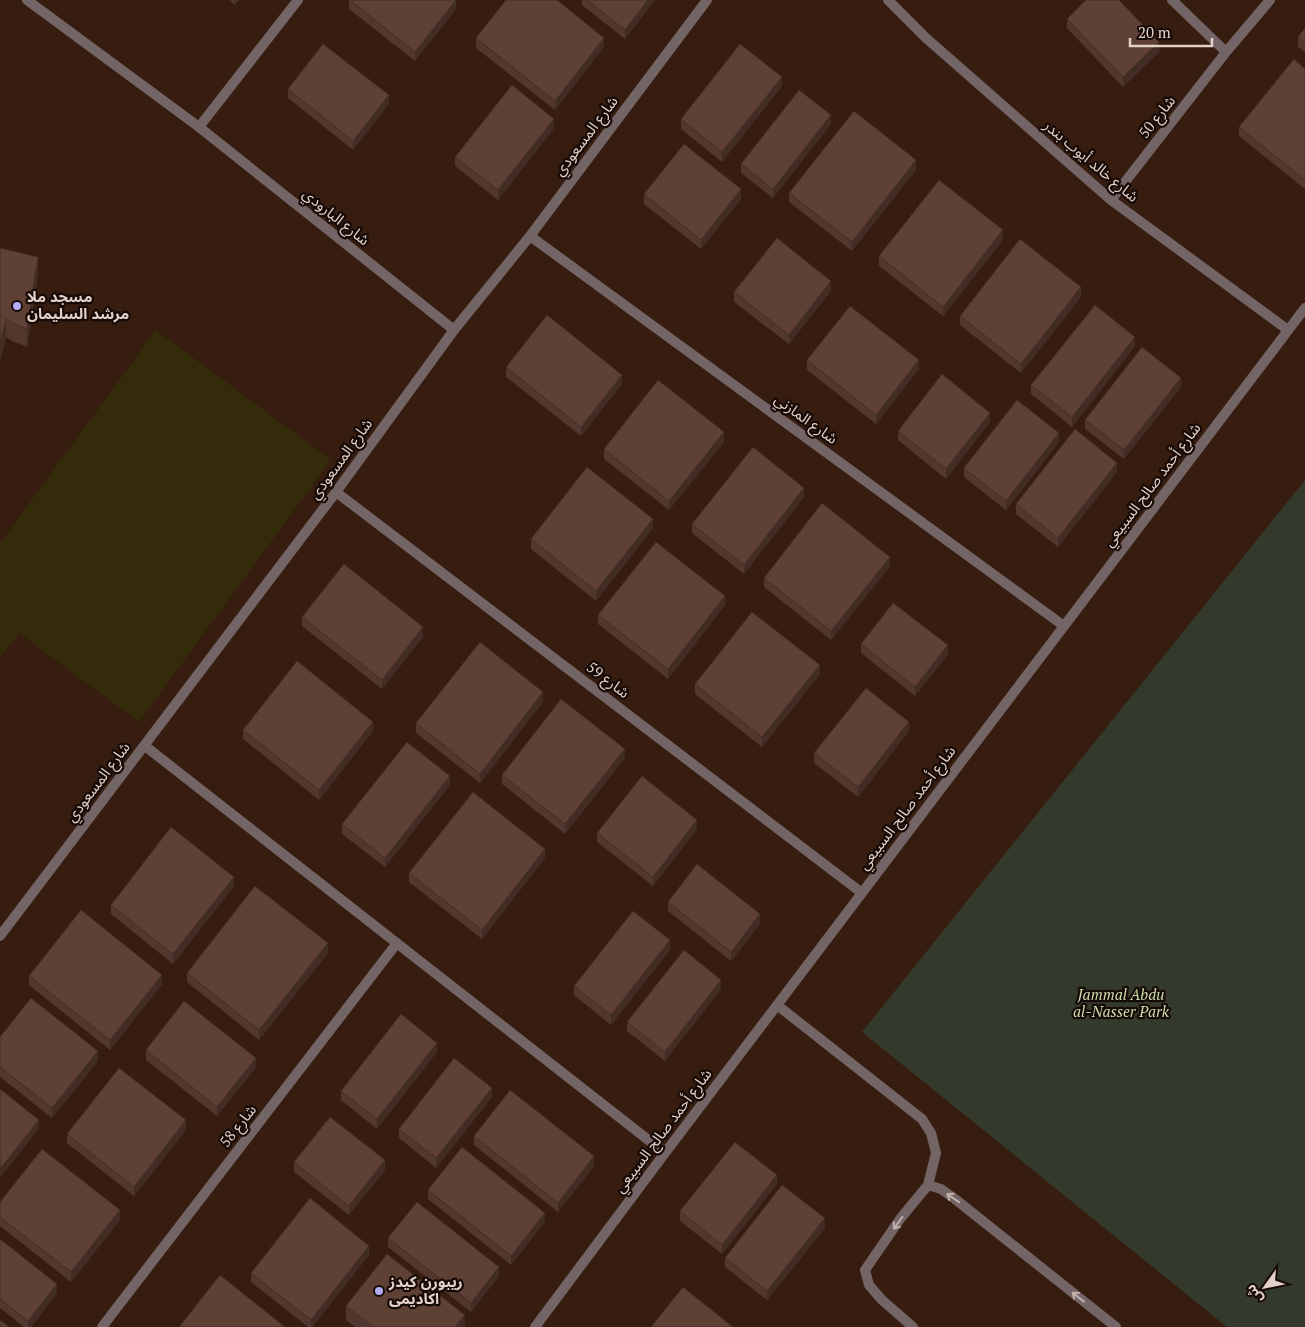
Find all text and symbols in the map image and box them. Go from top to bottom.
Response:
scale bar [1130,15,1212,47]
text: 20 m [1138,22,1171,42]
street label: شارع المسعودي [549,91,624,181]
street label: شارع 50 [1133,91,1182,144]
street label: شارع خالد أيوب بندر [1037,114,1143,208]
street label: شارع البارودي [297,183,374,252]
place label: مسجد ملا مرشد السليمان [27,286,129,323]
marker: مسجد ملا مرشد السليمان [11,300,23,312]
street label: شارع المازني [769,388,842,450]
street label: شارع المسعودي [304,414,379,505]
street label: شارع أحمد صالح السبيعي [1098,418,1207,552]
street label: شارع 59 [581,657,634,704]
street label: شارع المسعودي [61,737,136,827]
street label: شارع أحمد صالح السبيعي [853,741,962,875]
park label: Jammal Abdu al-Nasser Park [1073,984,1170,1021]
street label: شارع أحمد صالح السبيعي [609,1064,718,1198]
street label: شارع 58 [214,1100,263,1153]
one-way arrow [946,1193,960,1203]
one-way arrow [893,1216,903,1230]
north arrow [1240,1262,1290,1312]
place label: ريبورن كيدز اكاديمى [388,1271,463,1308]
text: ش [1240,1281,1267,1308]
marker: ريبورن كيدز اكاديمى [373,1285,385,1297]
one-way arrow [1072,1291,1085,1302]

